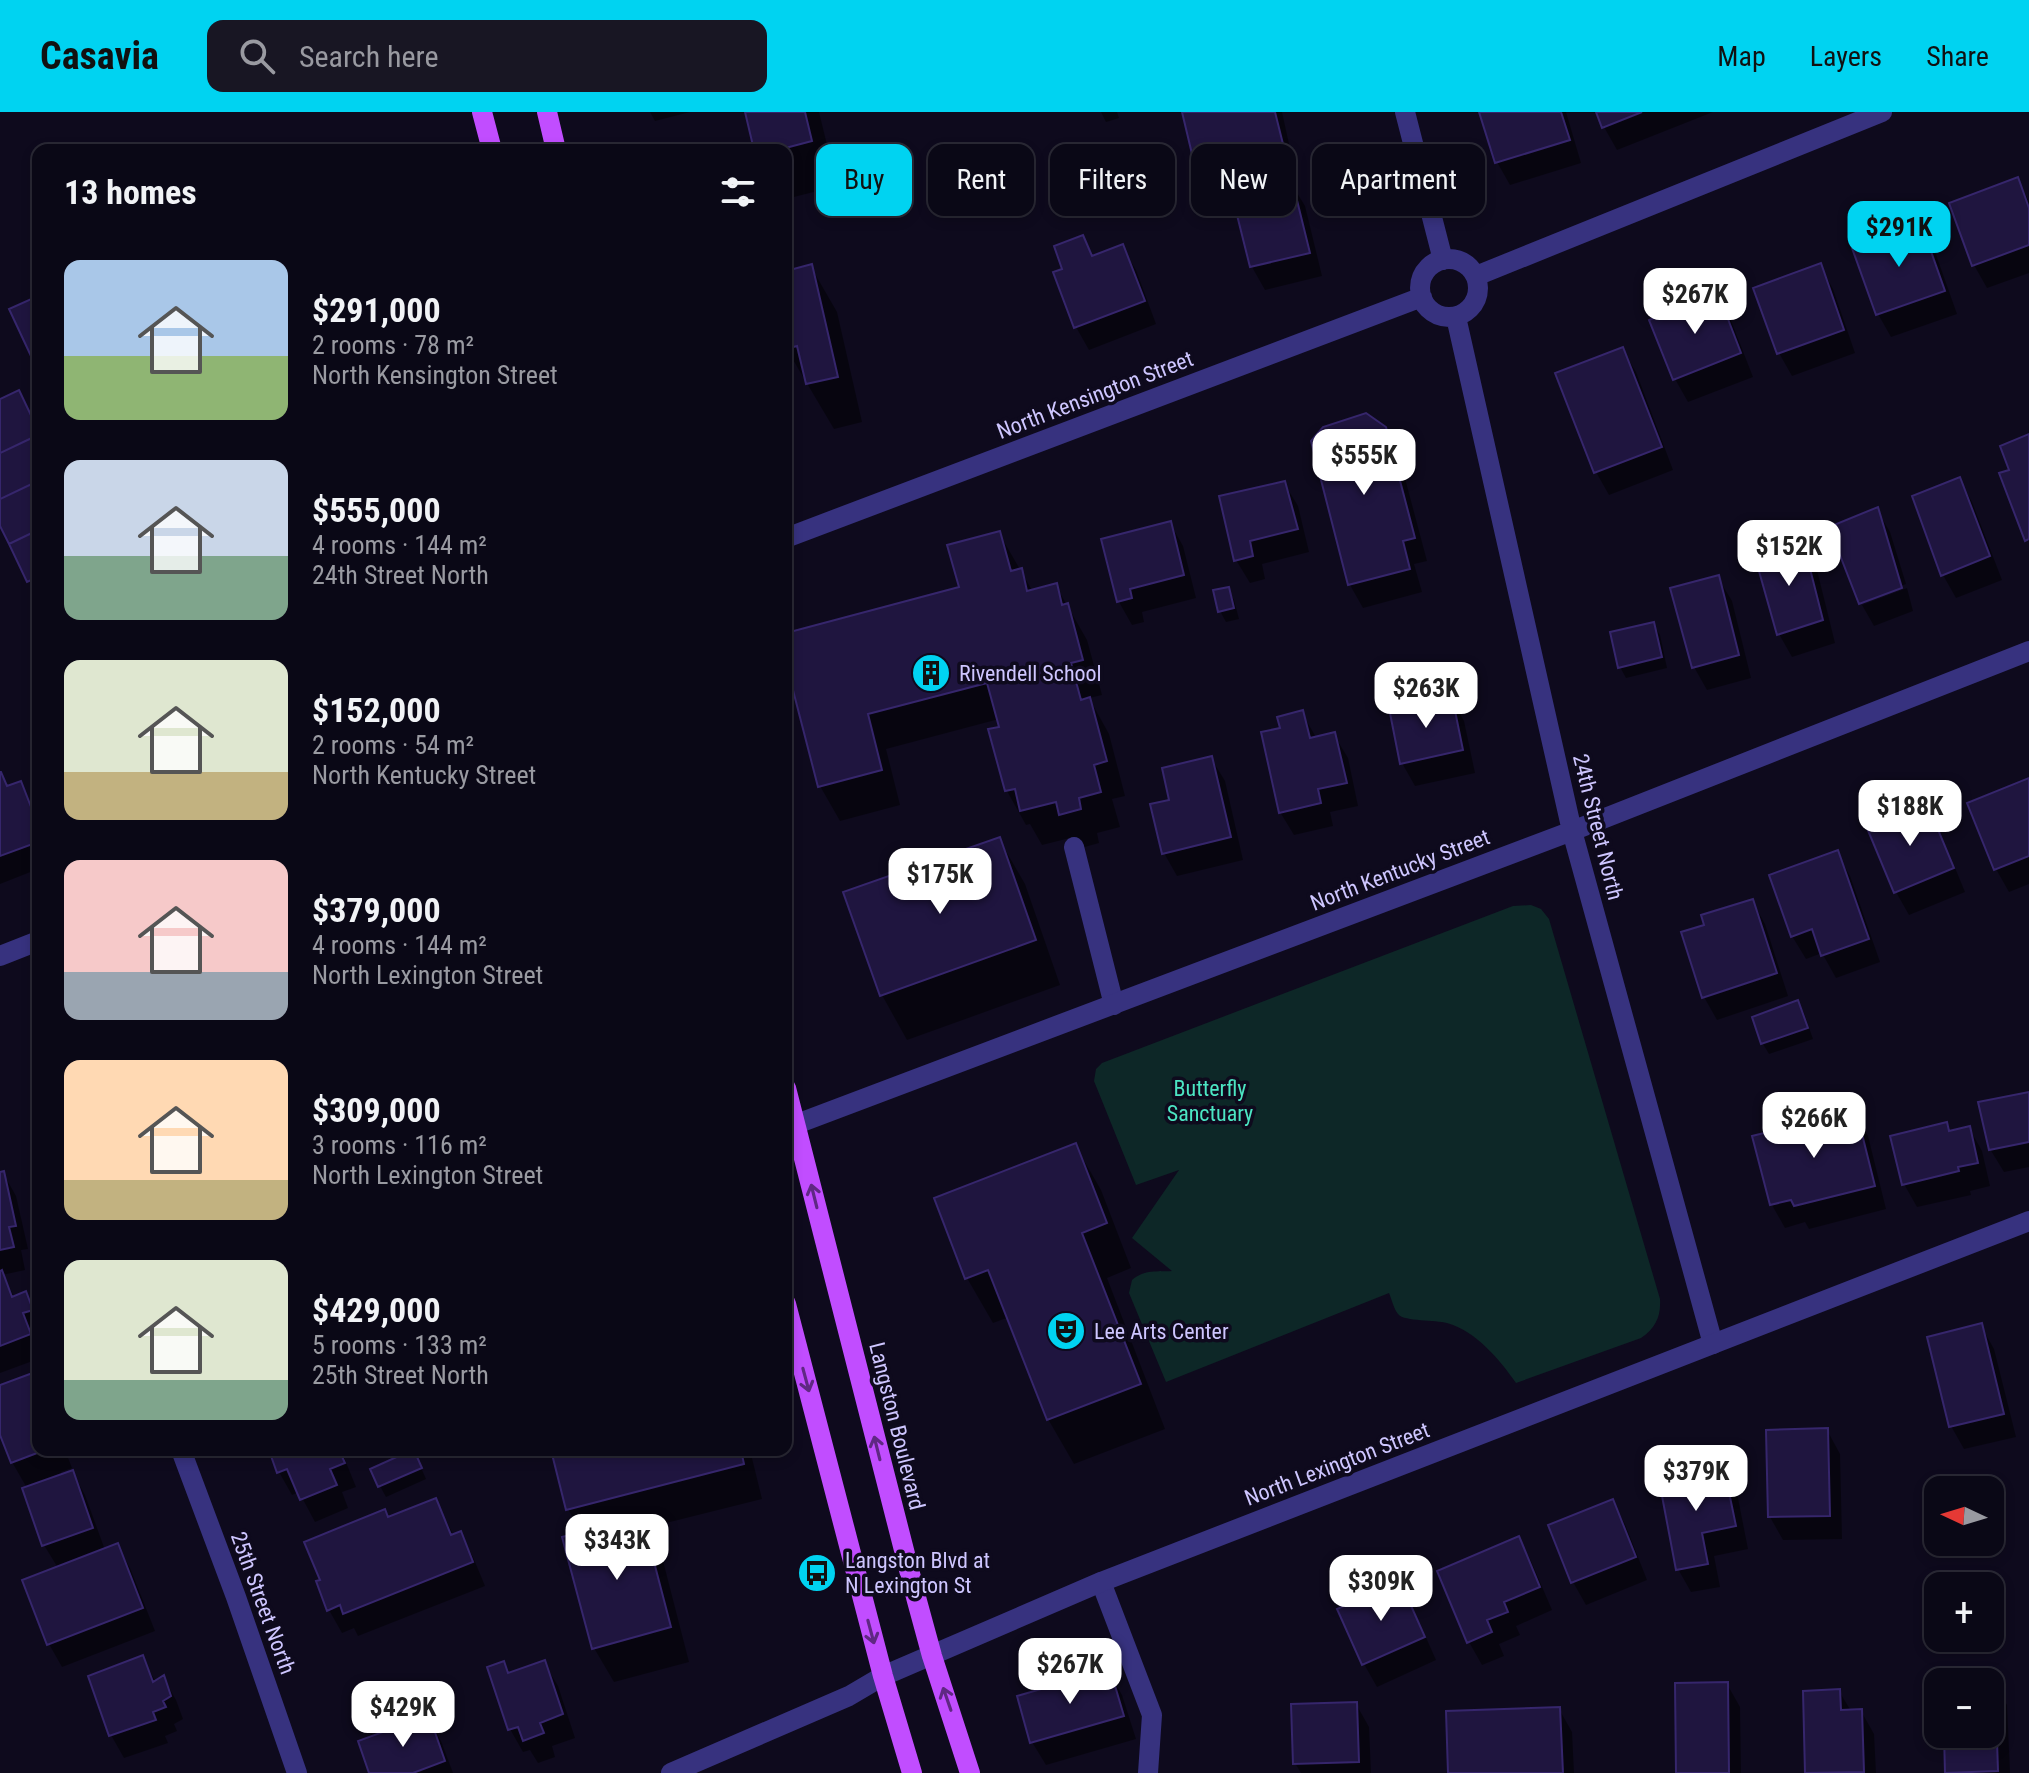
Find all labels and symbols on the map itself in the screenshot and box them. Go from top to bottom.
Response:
pin: $291K [1843,201,1955,269]
pin: $267K [1639,268,1751,336]
street label: North Kensington Street [993,346,1197,444]
pin: $555K [1308,429,1420,497]
pin: $152K [1733,520,1845,588]
building icon: Rivendell School [910,652,952,694]
place label: Rivendell School [959,661,1102,686]
pin: $263K [1370,662,1482,730]
street label: 24th Street North [1568,751,1628,903]
pin: $188K [1854,780,1966,848]
street label: North Kentucky Street [1307,824,1493,916]
pin: $175K [884,848,996,916]
park label: Butterfly Sanctuary [1167,1076,1253,1126]
pin: $266K [1758,1092,1870,1160]
one-way arrow [805,1184,820,1209]
theatre icon: Lee Arts Center [1045,1310,1087,1352]
place label: Lee Arts Center [1094,1319,1229,1344]
street label: Langston Boulevard [864,1340,930,1512]
one-way arrow [799,1367,814,1392]
street label: North Lexington Street [1241,1417,1433,1511]
one-way arrow [869,1436,884,1461]
pin: $379K [1640,1445,1752,1513]
north arrow [1924,1476,2004,1556]
pin: $343K [561,1514,673,1582]
street label: 25th Street North [226,1528,300,1678]
place label: Langston Blvd at N Lexington St [845,1548,990,1598]
bus stop icon: Langston Blvd at N Lexington St [796,1552,838,1594]
pin: $309K [1325,1555,1437,1623]
one-way arrow [865,1618,880,1644]
pin: $267K [1014,1638,1126,1706]
pin: $429K [347,1681,459,1749]
one-way arrow [938,1686,953,1711]

